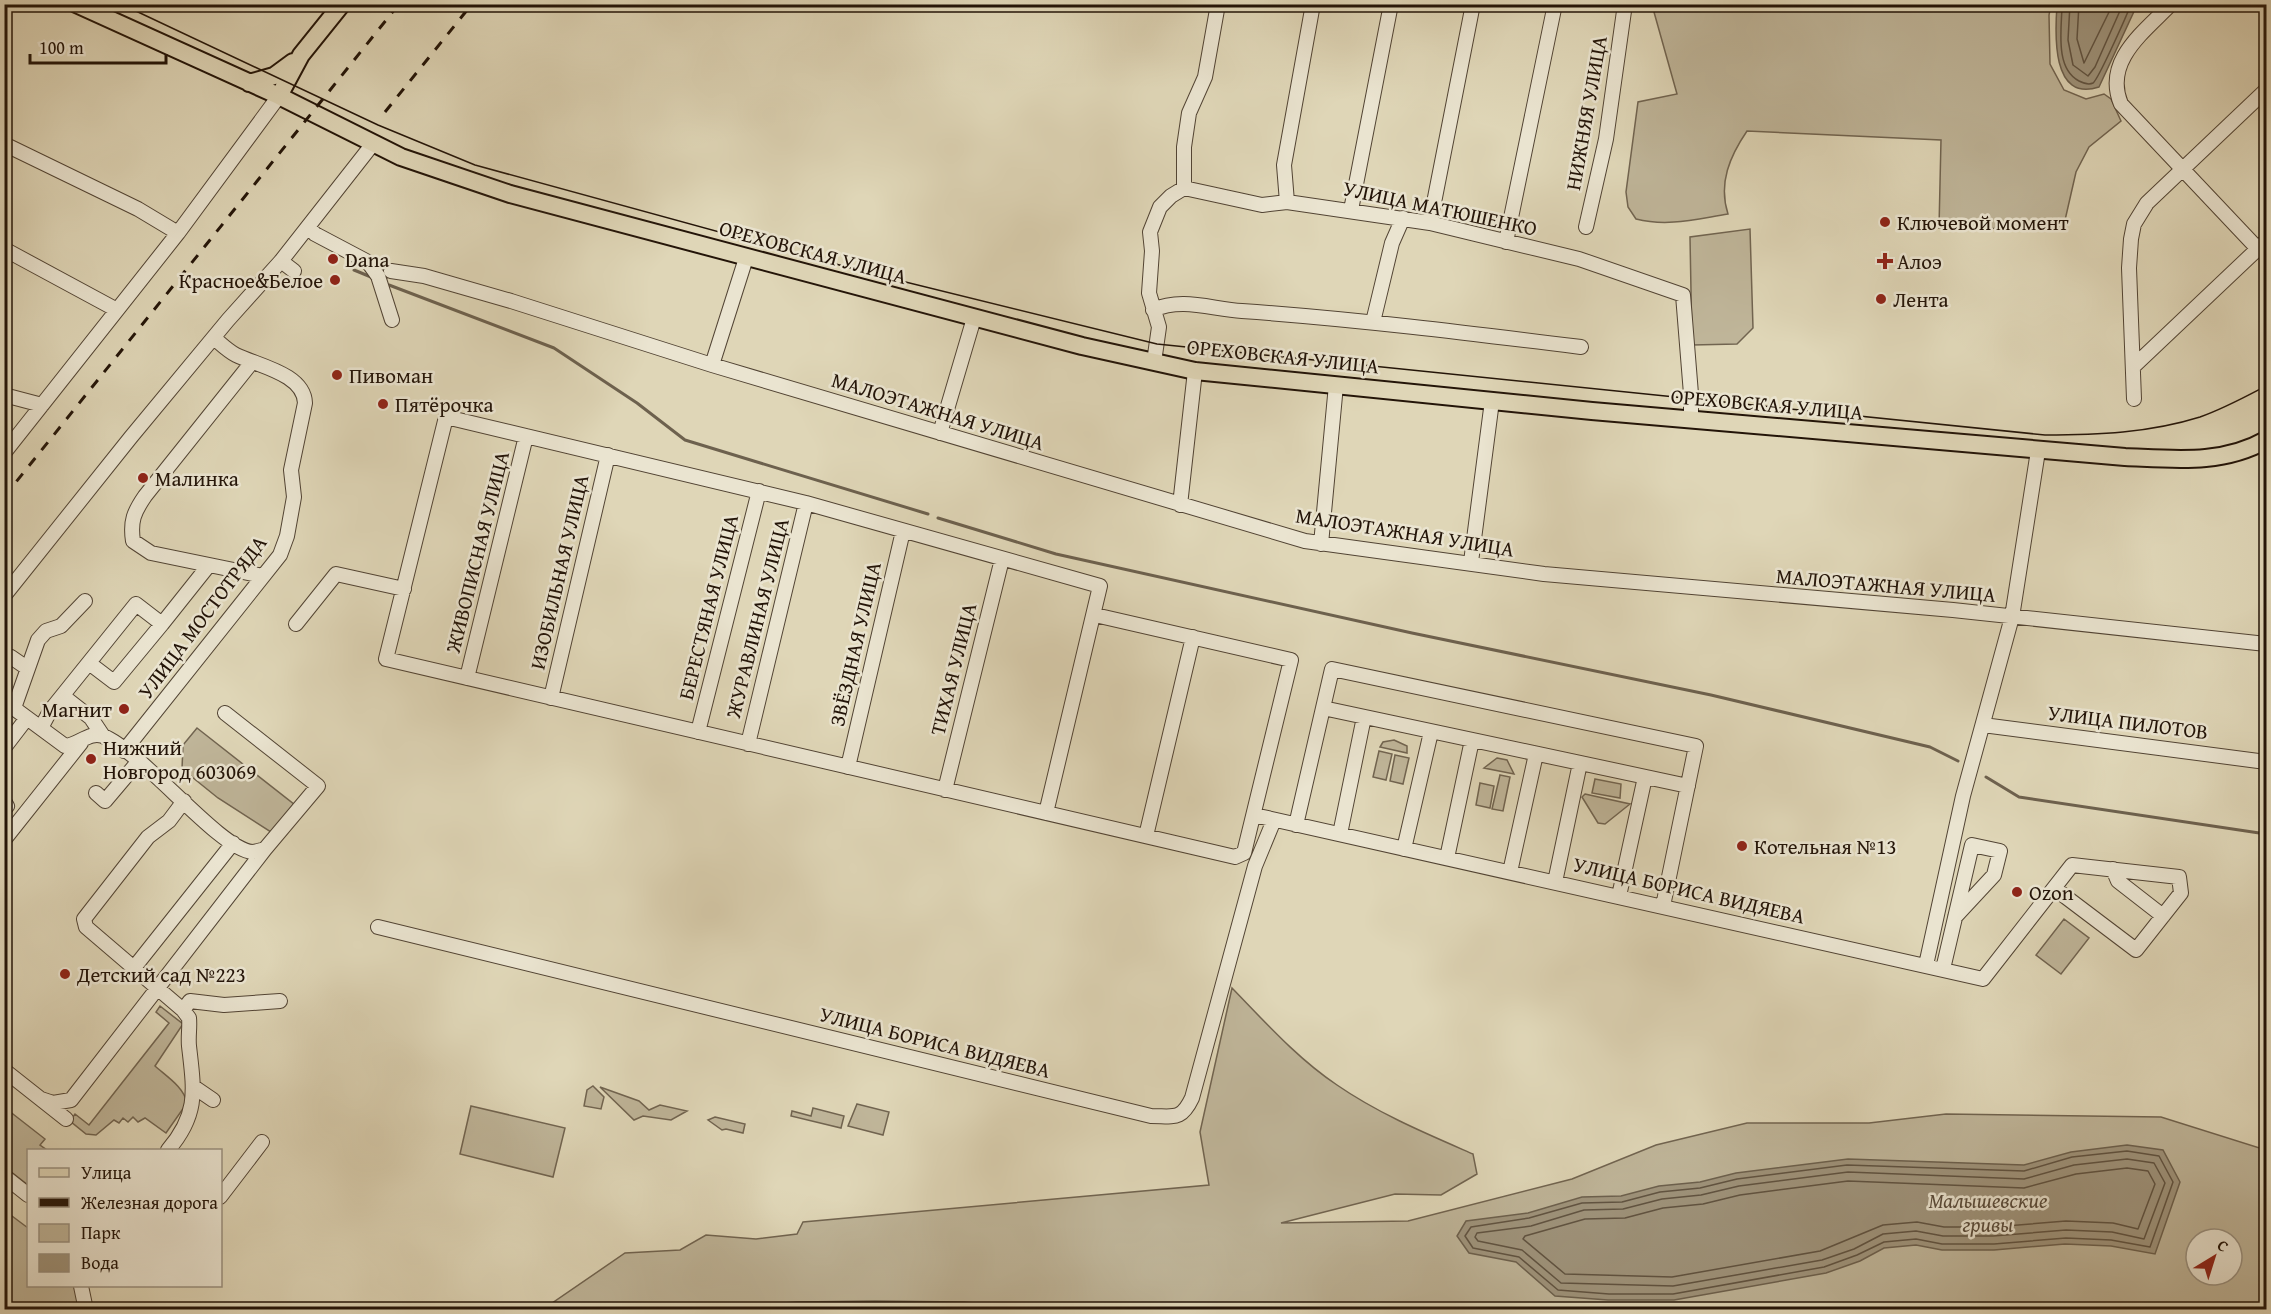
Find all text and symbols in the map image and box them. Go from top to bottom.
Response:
scale bar [30,27,166,65]
street label: НИЖНЯЯ УЛИЦА [1557,33,1615,193]
text: 100 m [39,34,84,61]
street label: УЛИЦА МАТЮШЕНКО [1340,172,1540,244]
place label: Ключевой момент [1897,207,2069,238]
street label: ОРЕХОВСКАЯ УЛИЦА [716,212,910,292]
marker: Ключевой момент [1878,215,1892,229]
place label: Dana [345,244,389,275]
place label: Алоэ [1897,246,1942,277]
marker: Dana [326,252,340,266]
marker: Алоэ [1878,254,1892,268]
place label: Красное&Белое [179,265,323,296]
marker: Красное&Белое [328,273,342,287]
place label: Лента [1893,284,1949,315]
marker: Лента [1874,292,1888,306]
street label: ОРЕХОВСКАЯ УЛИЦА [1185,331,1381,382]
place label: Пивоман [349,360,433,391]
street label: МАЛОЭТАЖНАЯ УЛИЦА [828,364,1048,458]
marker: Пивоман [330,368,344,382]
street label: ОРЕХОВСКАЯ УЛИЦА [1670,380,1865,428]
place label: Пятёрочка [395,389,493,420]
marker: Пятёрочка [376,397,390,411]
street label: ЖИВОПИСНАЯ УЛИЦА [437,448,517,657]
place label: Малинка [155,463,239,494]
marker: Малинка [136,471,150,485]
street label: ИЗОБИЛЬНАЯ УЛИЦА [522,471,597,672]
street label: МАЛОЭТАЖНАЯ УЛИЦА [1294,499,1517,565]
street label: БЕРЕСТЯНАЯ УЛИЦА [670,511,746,703]
street label: ЖУРАВЛИНАЯ УЛИЦА [717,515,797,722]
street label: УЛИЦА МОСТОТРЯДА [130,528,274,705]
street label: ЗВЁЗДНАЯ УЛИЦА [821,558,889,729]
street label: МАЛОЭТАЖНАЯ УЛИЦА [1775,560,1998,610]
street label: ТИХАЯ УЛИЦА [922,599,984,738]
place label: Магнит [42,694,112,725]
street label: УЛИЦА ПИЛОТОВ [2046,697,2210,747]
marker: Магнит [117,702,131,716]
place label: Нижний Новгород 603069 [103,732,256,787]
marker: Нижний Новгород 603069 [84,752,98,766]
place label: Котельная №13 [1754,831,1897,862]
marker: Котельная №13 [1735,839,1749,853]
street label: УЛИЦА БОРИСА ВИДЯЕВА [1570,848,1808,932]
place label: Ozon [2029,877,2074,908]
marker: Ozon [2010,885,2024,899]
place label: Детский сад №223 [76,959,246,990]
marker: Детский сад №223 [58,967,72,981]
street label: УЛИЦА БОРИСА ВИДЯЕВА [816,998,1054,1086]
legend [27,1149,222,1287]
text: Улица [81,1159,132,1186]
park label: Малышевские гривы [1928,1185,2048,1240]
text: Железная дорога [80,1189,218,1216]
text: Парк [81,1219,121,1246]
north arrow [2184,1227,2244,1287]
text: С [2212,1233,2234,1257]
text: Вода [81,1249,119,1276]

